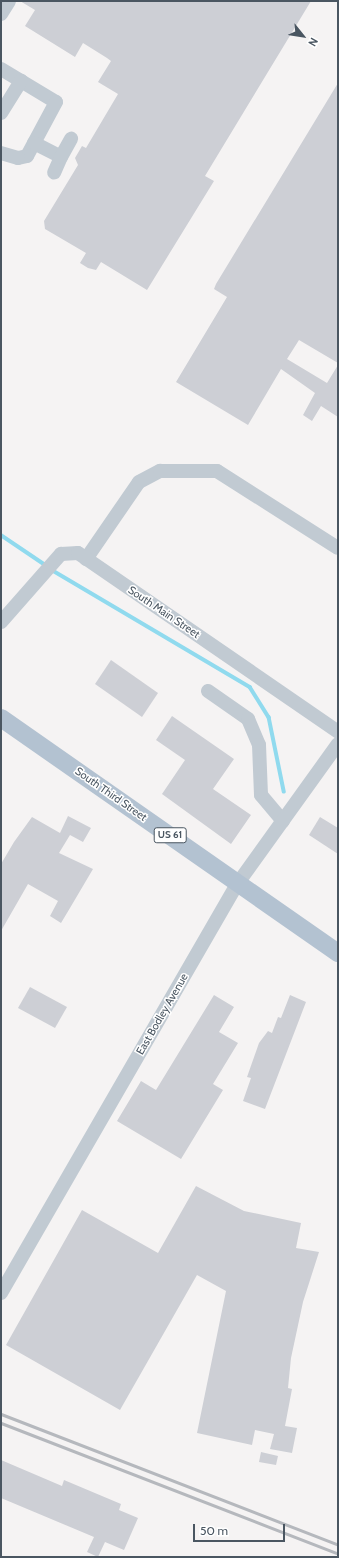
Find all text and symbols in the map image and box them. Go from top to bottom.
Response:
north arrow [283,16,323,56]
text: N [305,35,321,49]
street label: South Main Street [126,583,202,641]
street label: South Third Street [73,764,149,824]
road number: US 61 [153,827,187,843]
street label: East Bodley Avenue [133,971,191,1057]
scale bar [195,1516,287,1542]
text: 50 m [200,1523,228,1538]

